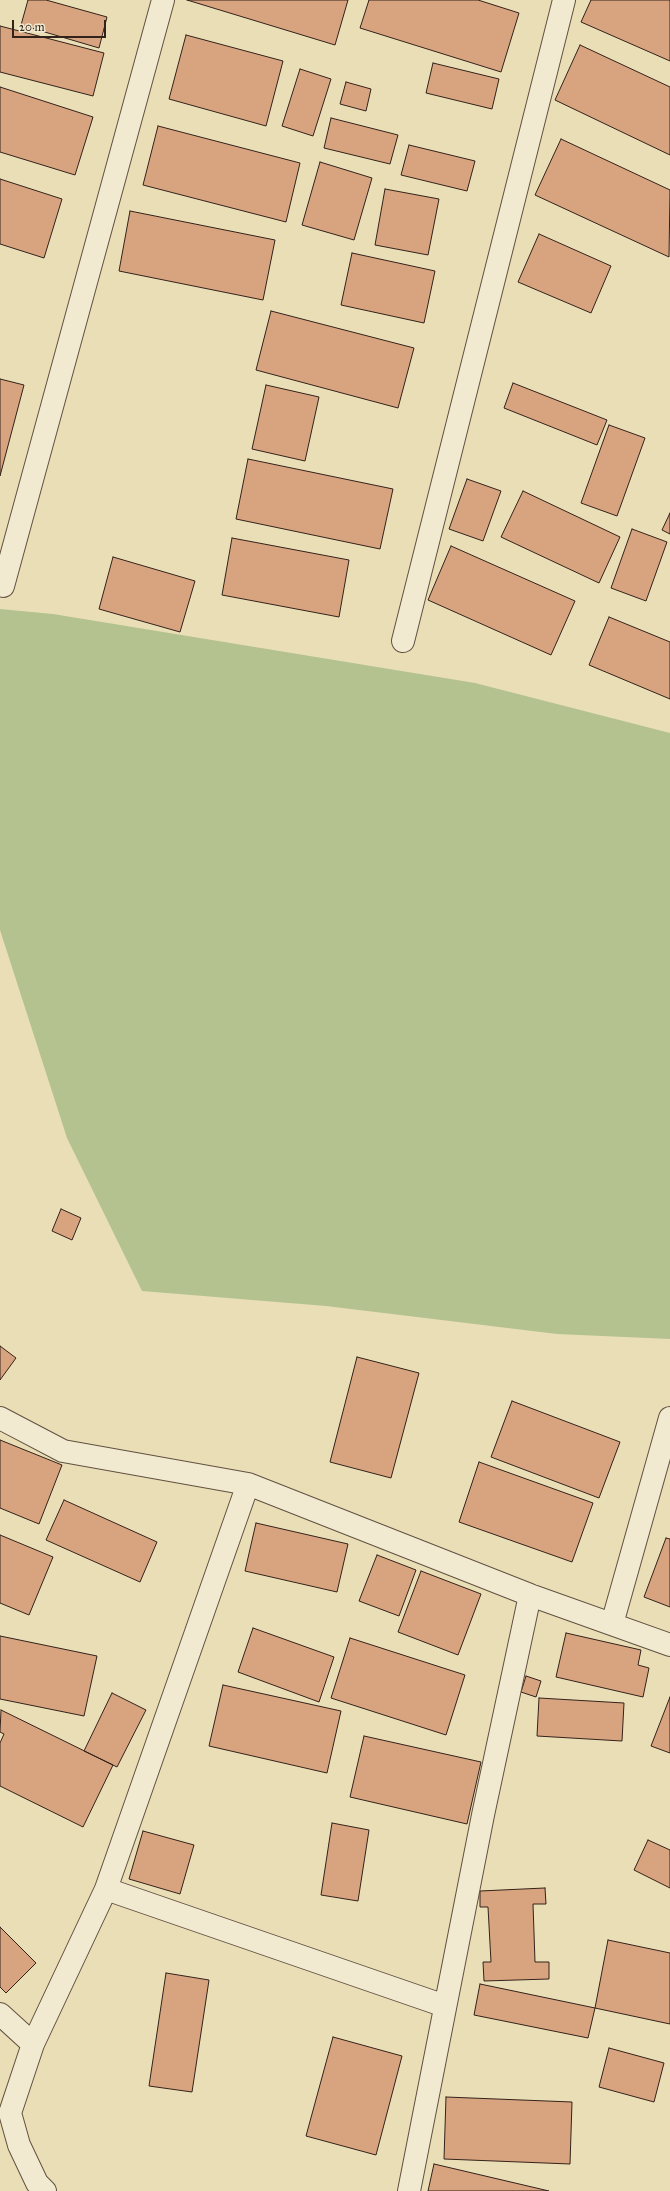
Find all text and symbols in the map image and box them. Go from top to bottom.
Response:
scale bar [14,12,108,38]
text: 20 m [19,20,45,34]

